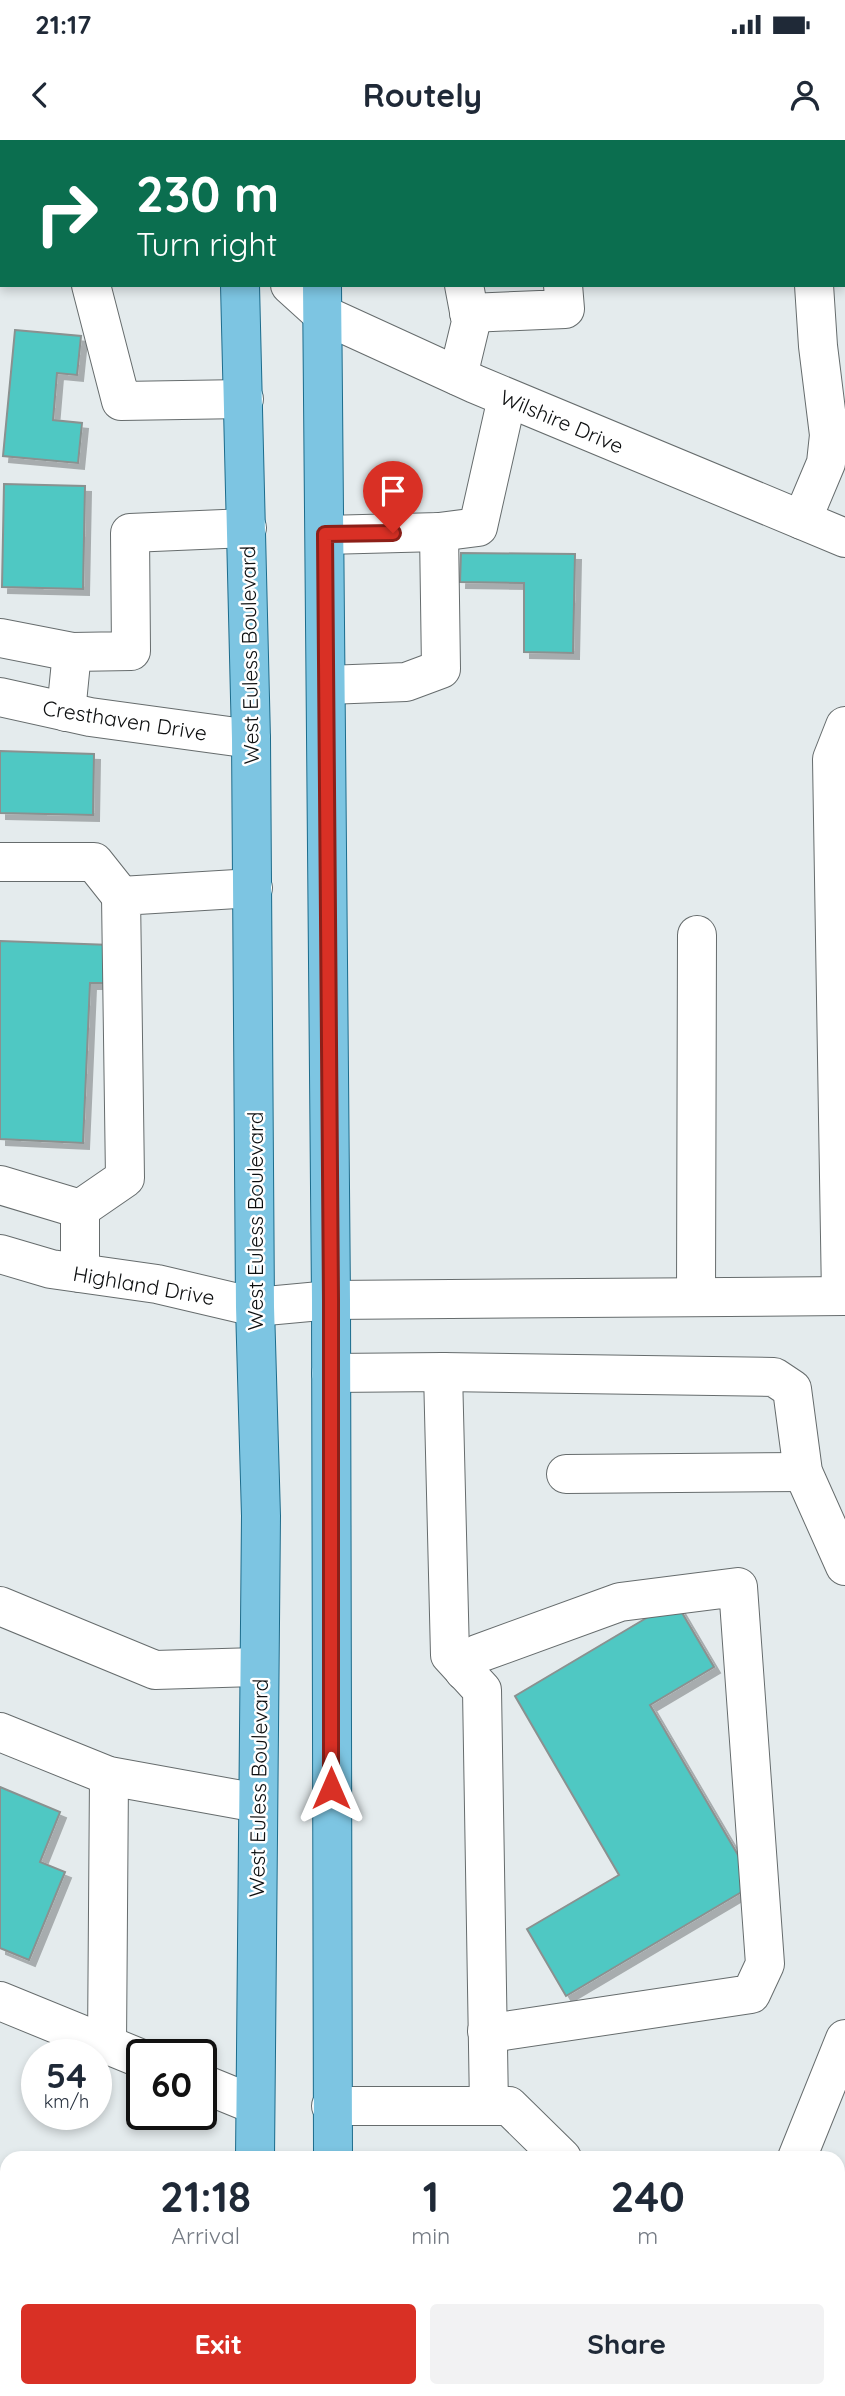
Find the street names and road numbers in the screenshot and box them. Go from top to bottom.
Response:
street label: Wilshire Drive [496,383,628,459]
street label: West Euless Boulevard [234,545,264,765]
street label: Cresthaven Drive [41,694,209,746]
street label: West Euless Boulevard [242,1112,268,1330]
street label: Highland Drive [71,1260,217,1310]
street label: West Euless Boulevard [243,1678,273,1898]

